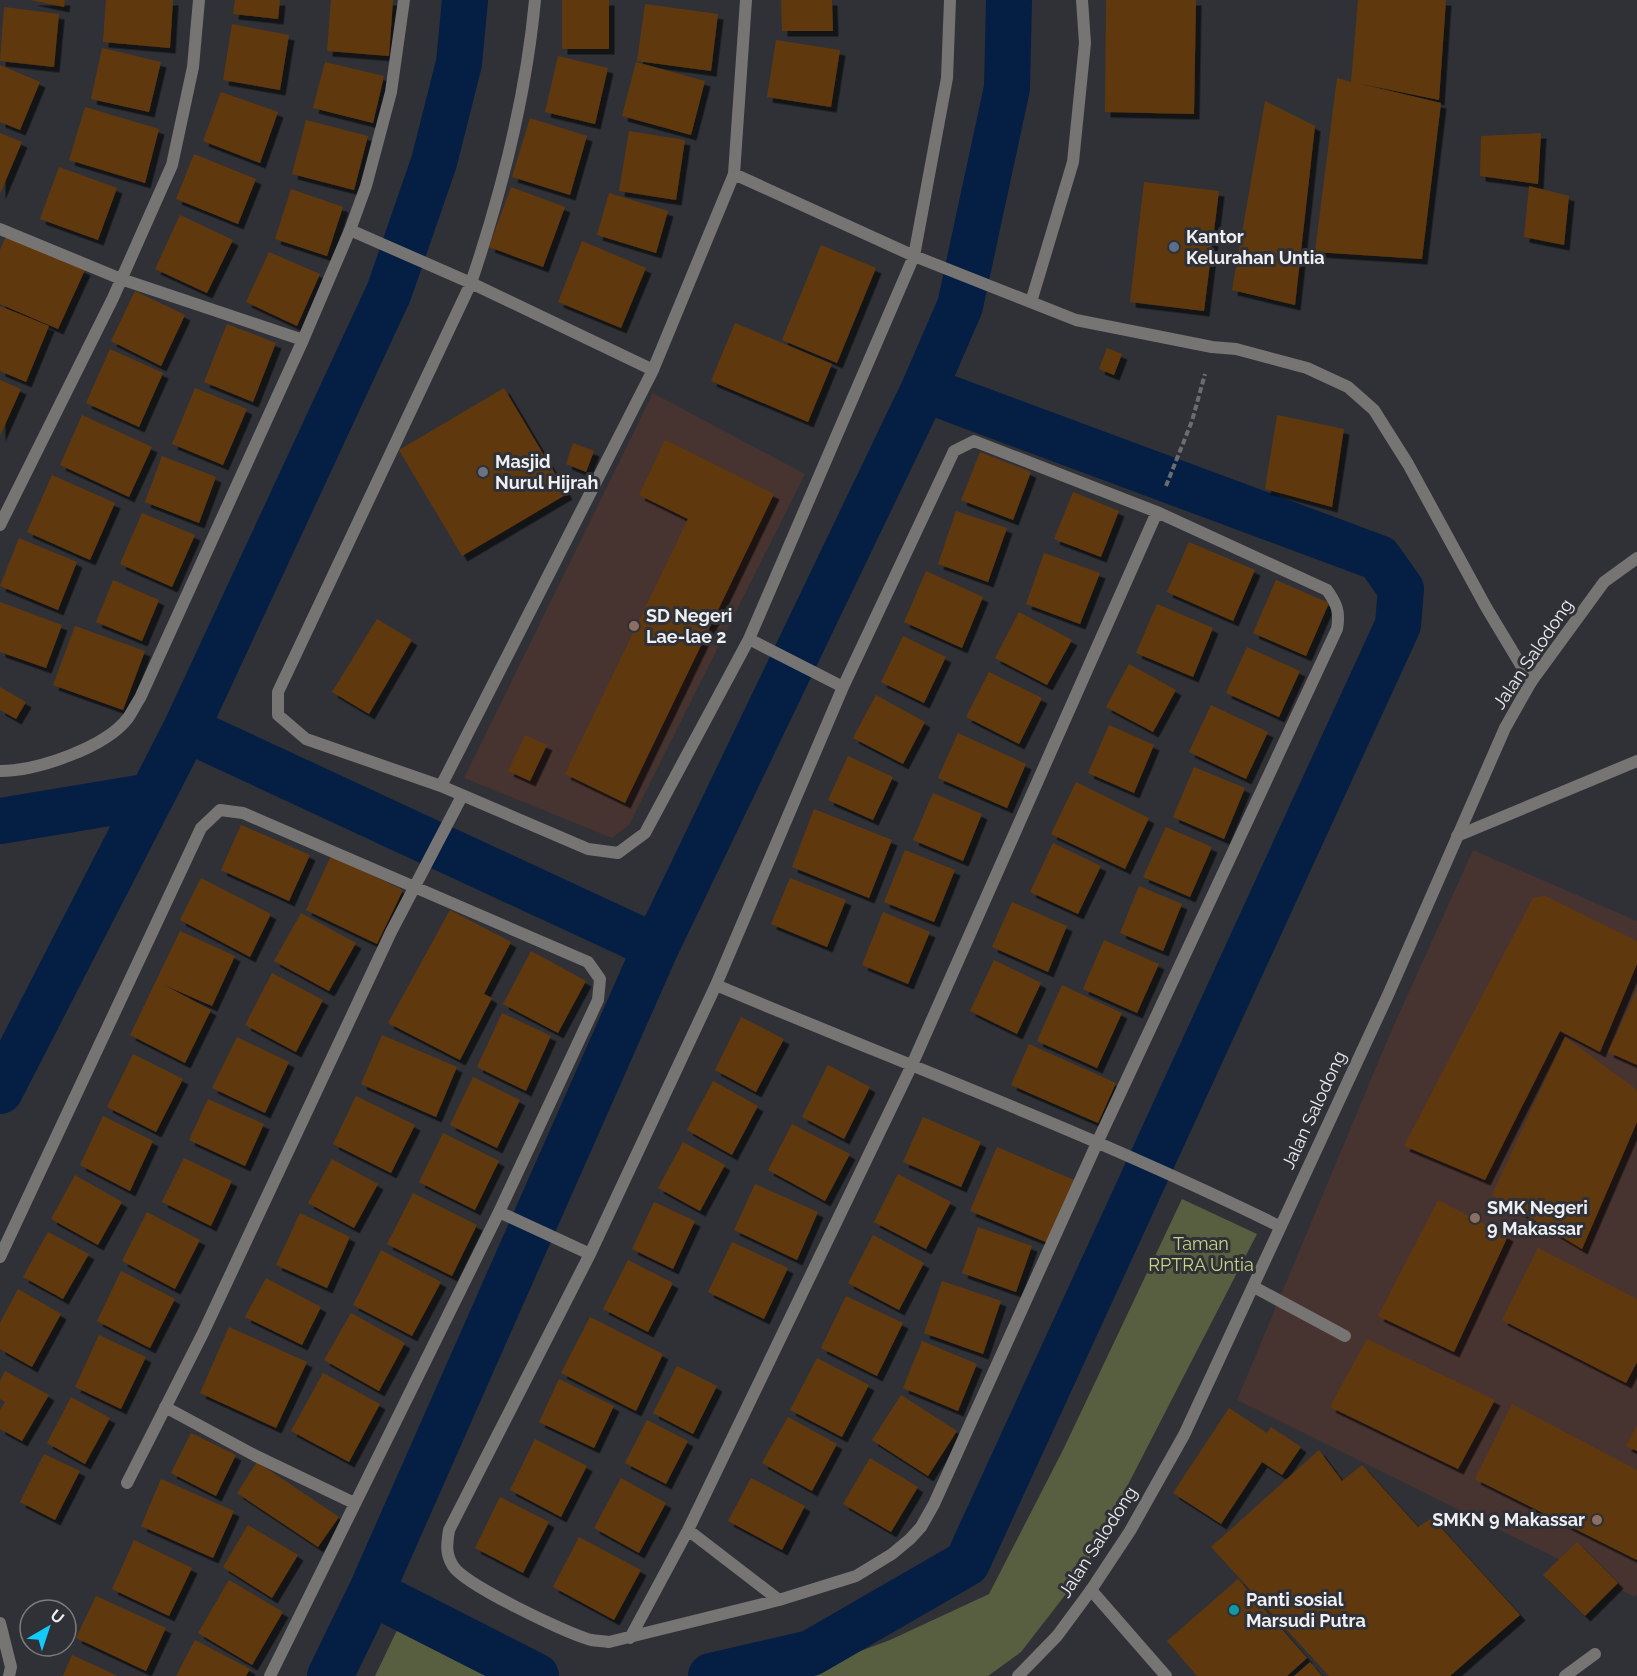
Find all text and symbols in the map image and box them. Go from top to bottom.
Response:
place label: Kantor Kelurahan Untia [1186,226,1325,268]
marker: Kantor Kelurahan Untia [1167,240,1181,254]
place label: Masjid Nurul Hijrah [495,451,598,493]
marker: Masjid Nurul Hijrah [476,465,490,479]
street label: Jalan Salodong [1488,595,1577,713]
place label: SD Negeri Lae-lae 2 [646,605,732,647]
marker: SD Negeri Lae-lae 2 [627,619,641,633]
street label: Jalan Salodong [1277,1047,1350,1172]
place label: SMK Negeri 9 Makassar [1487,1197,1588,1239]
marker: SMK Negeri 9 Makassar [1468,1211,1482,1225]
park label: Taman RPTRA Untia [1148,1233,1254,1275]
street label: Jalan Salodong [1054,1482,1141,1601]
place label: SMKN 9 Makassar [1432,1509,1585,1530]
marker: SMKN 9 Makassar [1590,1513,1604,1527]
place label: Panti sosial Marsudi Putra [1246,1589,1366,1631]
north arrow [18,1598,78,1658]
marker: Panti sosial Marsudi Putra [1227,1603,1241,1617]
text: U [46,1606,68,1628]

